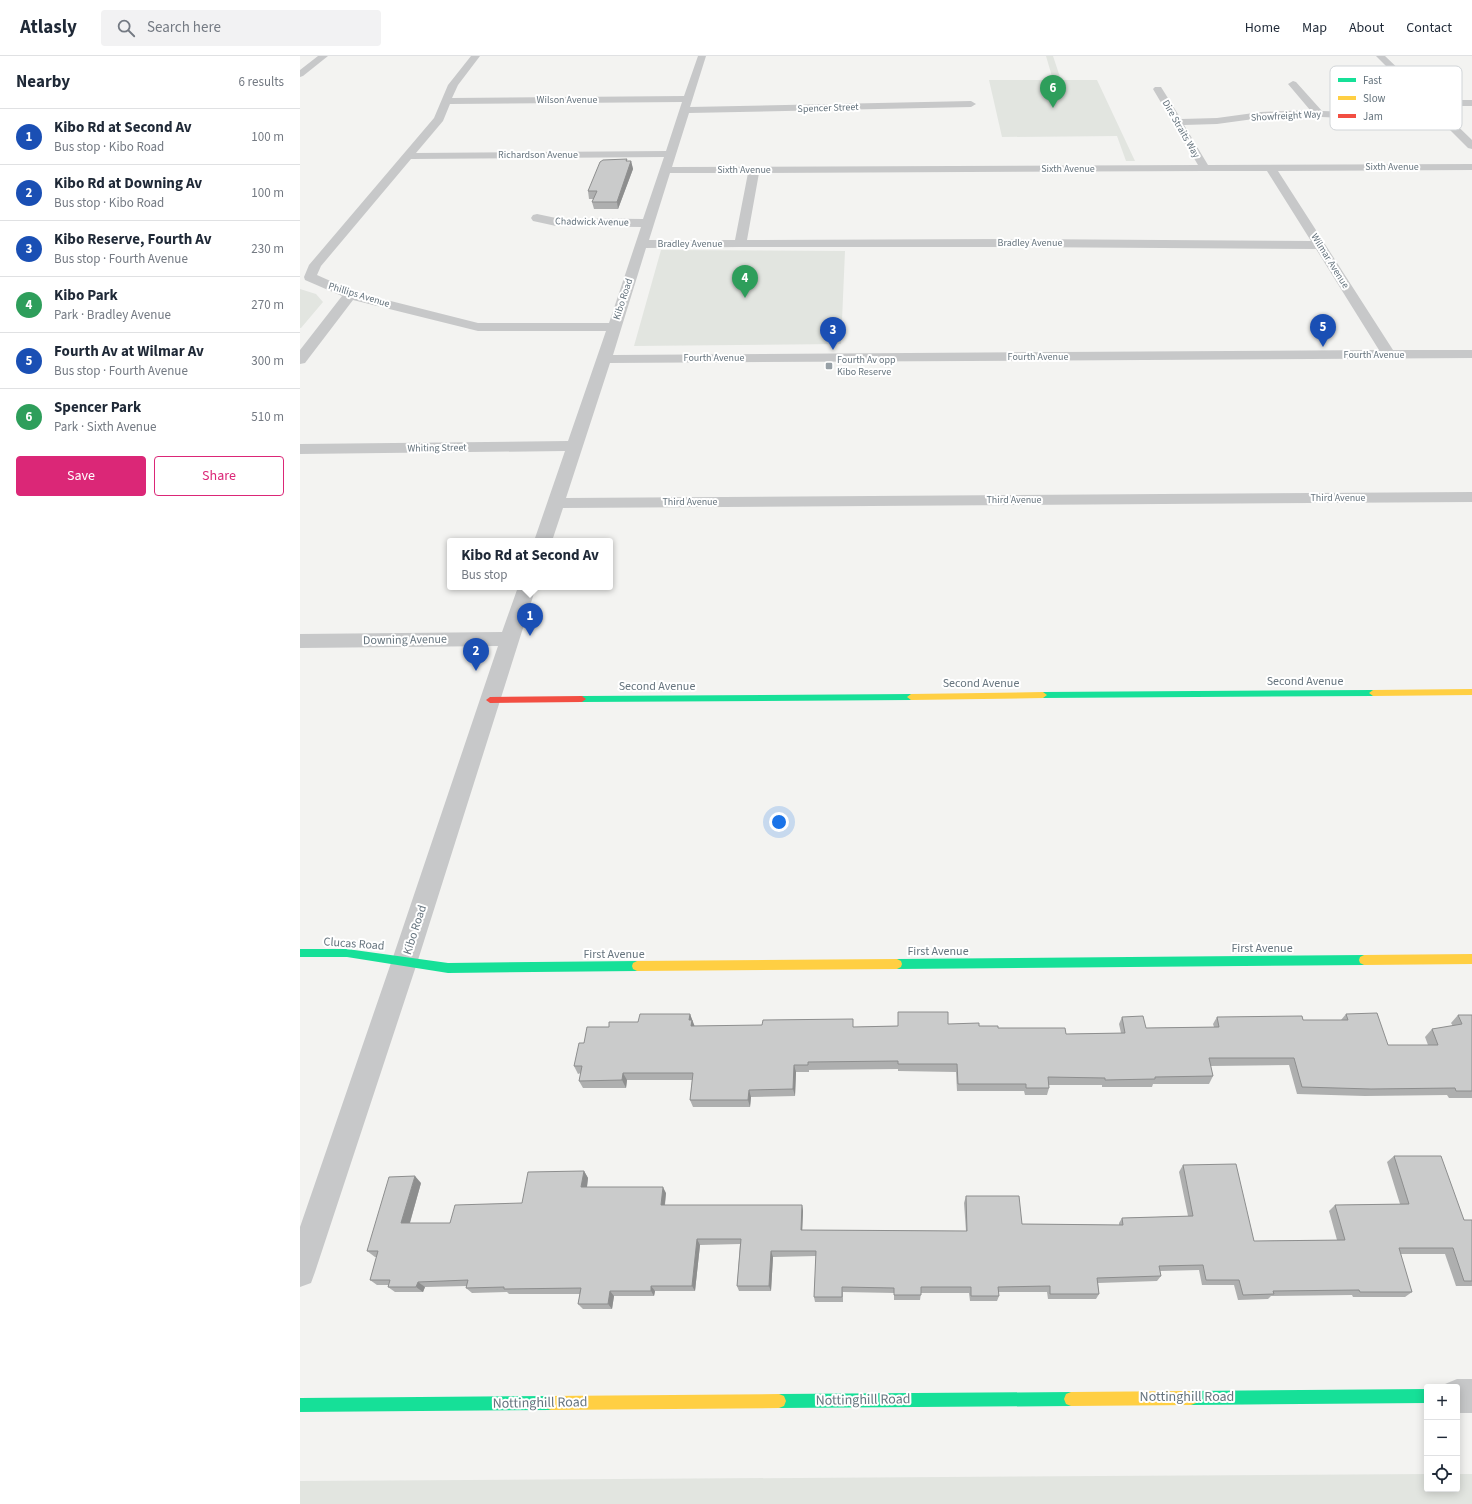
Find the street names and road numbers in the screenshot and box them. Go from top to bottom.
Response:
street label: Wilson Avenue [537,93,597,107]
street label: Dire Straits Way [1159,97,1203,161]
street label: Spencer Street [797,100,859,116]
street label: Showfreight Way [1251,107,1322,125]
street label: Richardson Avenue [498,148,578,162]
street label: Sixth Avenue [1365,160,1419,174]
street label: Sixth Avenue [1041,162,1095,176]
street label: Sixth Avenue [717,163,771,177]
street label: Chadwick Avenue [555,214,629,230]
street label: Wilmar Avenue [1308,231,1353,291]
street label: Bradley Avenue [998,236,1062,250]
street label: Bradley Avenue [658,237,722,251]
street label: Kibo Road [610,277,636,321]
street label: Phillips Avenue [327,279,392,311]
street label: Fourth Avenue [1344,348,1404,362]
street label: Fourth Avenue [1008,350,1068,364]
street label: Fourth Avenue [684,351,744,365]
street label: Whiting Street [407,440,467,456]
street label: Third Avenue [1311,491,1366,505]
street label: Third Avenue [987,493,1042,507]
street label: Third Avenue [663,495,718,509]
street label: Downing Avenue [363,631,447,649]
street label: Second Avenue [1267,673,1343,690]
street label: Second Avenue [943,675,1019,692]
street label: Second Avenue [619,678,695,695]
street label: Kibo Road [399,903,431,957]
street label: Clucas Road [323,933,385,955]
street label: First Avenue [1231,940,1293,957]
street label: First Avenue [907,943,969,960]
street label: First Avenue [583,946,645,963]
street label: Nottinghill Road [1140,1387,1234,1407]
street label: Nottinghill Road [815,1389,911,1411]
street label: Nottinghill Road [492,1392,588,1414]

